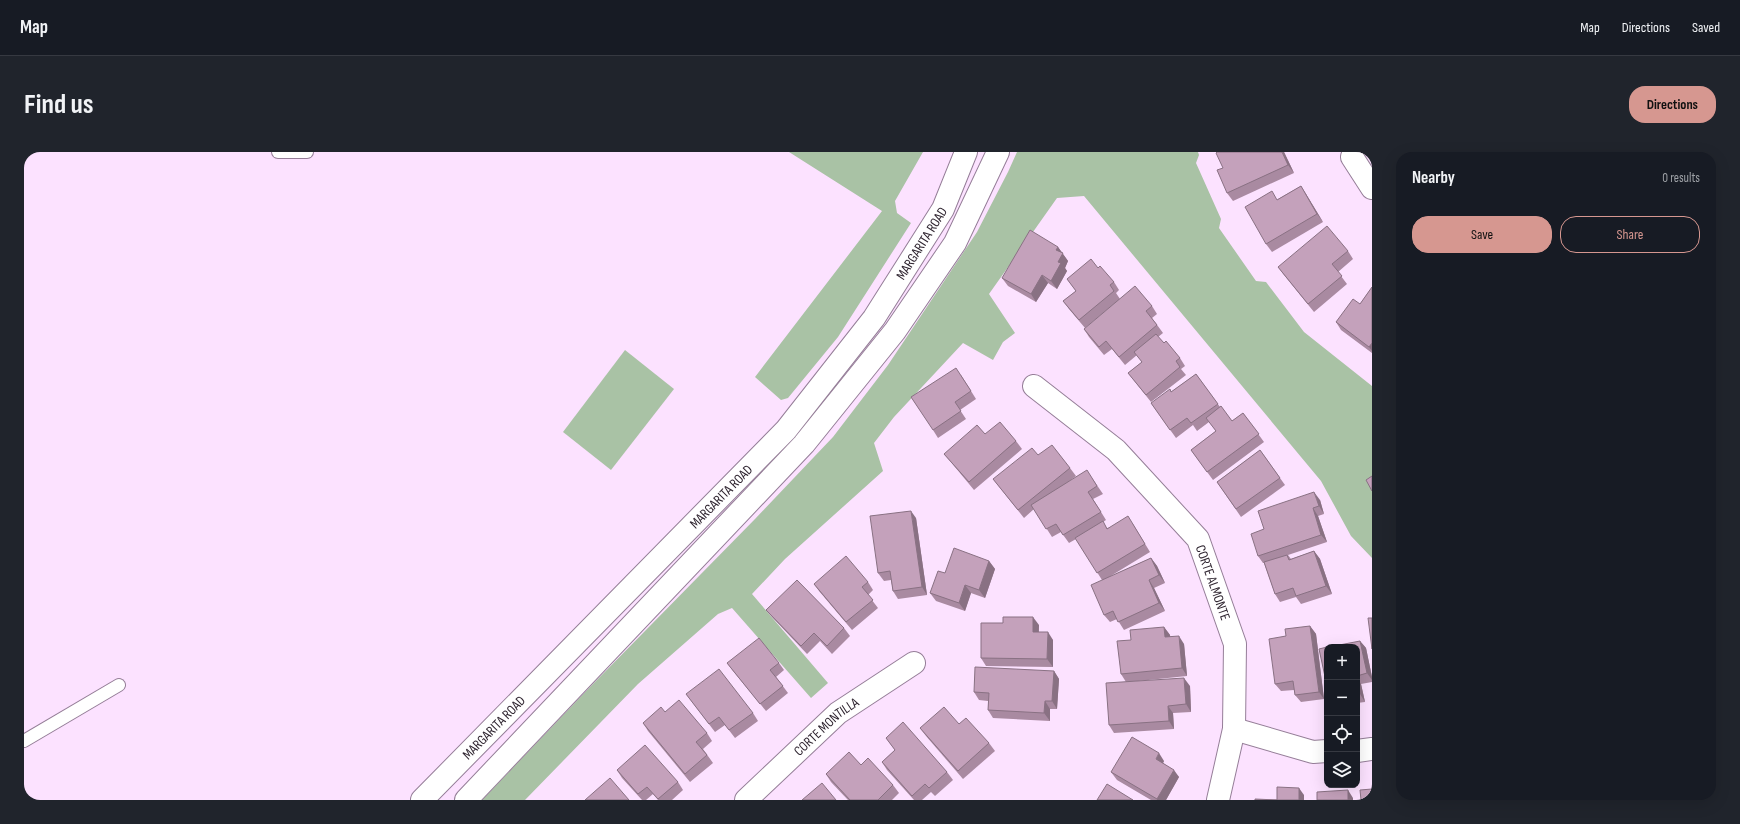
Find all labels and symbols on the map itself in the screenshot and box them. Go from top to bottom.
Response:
street label: MARGARITA ROAD [893,204,951,283]
street label: MARGARITA ROAD [686,461,756,532]
street label: CORTE ALMONTE [1192,543,1234,623]
street label: MARGARITA ROAD [459,692,529,763]
street label: CORTE MONTILLA [790,693,863,759]

